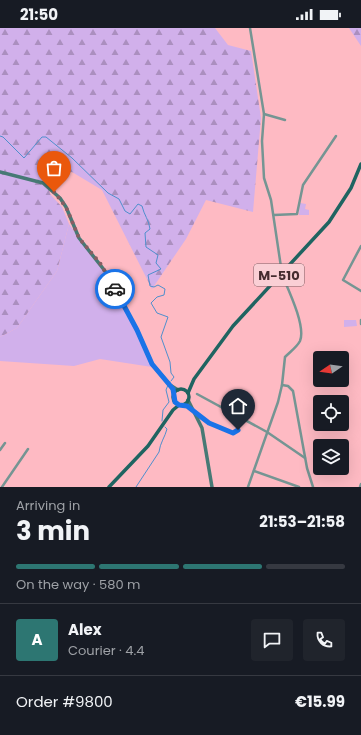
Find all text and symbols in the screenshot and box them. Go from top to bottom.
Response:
text: 21:50 [20,4,58,25]
pin [37,151,71,192]
icon: bag [43,157,65,179]
road number: M-510 [254,264,304,286]
courier [95,269,135,309]
icon: car [104,278,126,300]
north arrow [313,351,349,387]
map controls [313,351,349,475]
pin [221,389,255,430]
icon: home [227,395,249,417]
button: locate [313,395,349,431]
button: layers [313,439,349,475]
text: Arriving in [16,496,80,515]
text: 21:53–21:58 [259,511,345,532]
text: 3 min [16,513,90,549]
text: On the way · 580 m [16,575,140,594]
text: Alex [68,619,102,640]
button: chat [251,619,293,661]
button: phone [303,619,345,661]
text: A [31,629,43,650]
text: Courier · 4.4 [68,641,144,660]
text: Order #9800 [16,691,113,712]
text: €15.99 [295,691,345,712]

